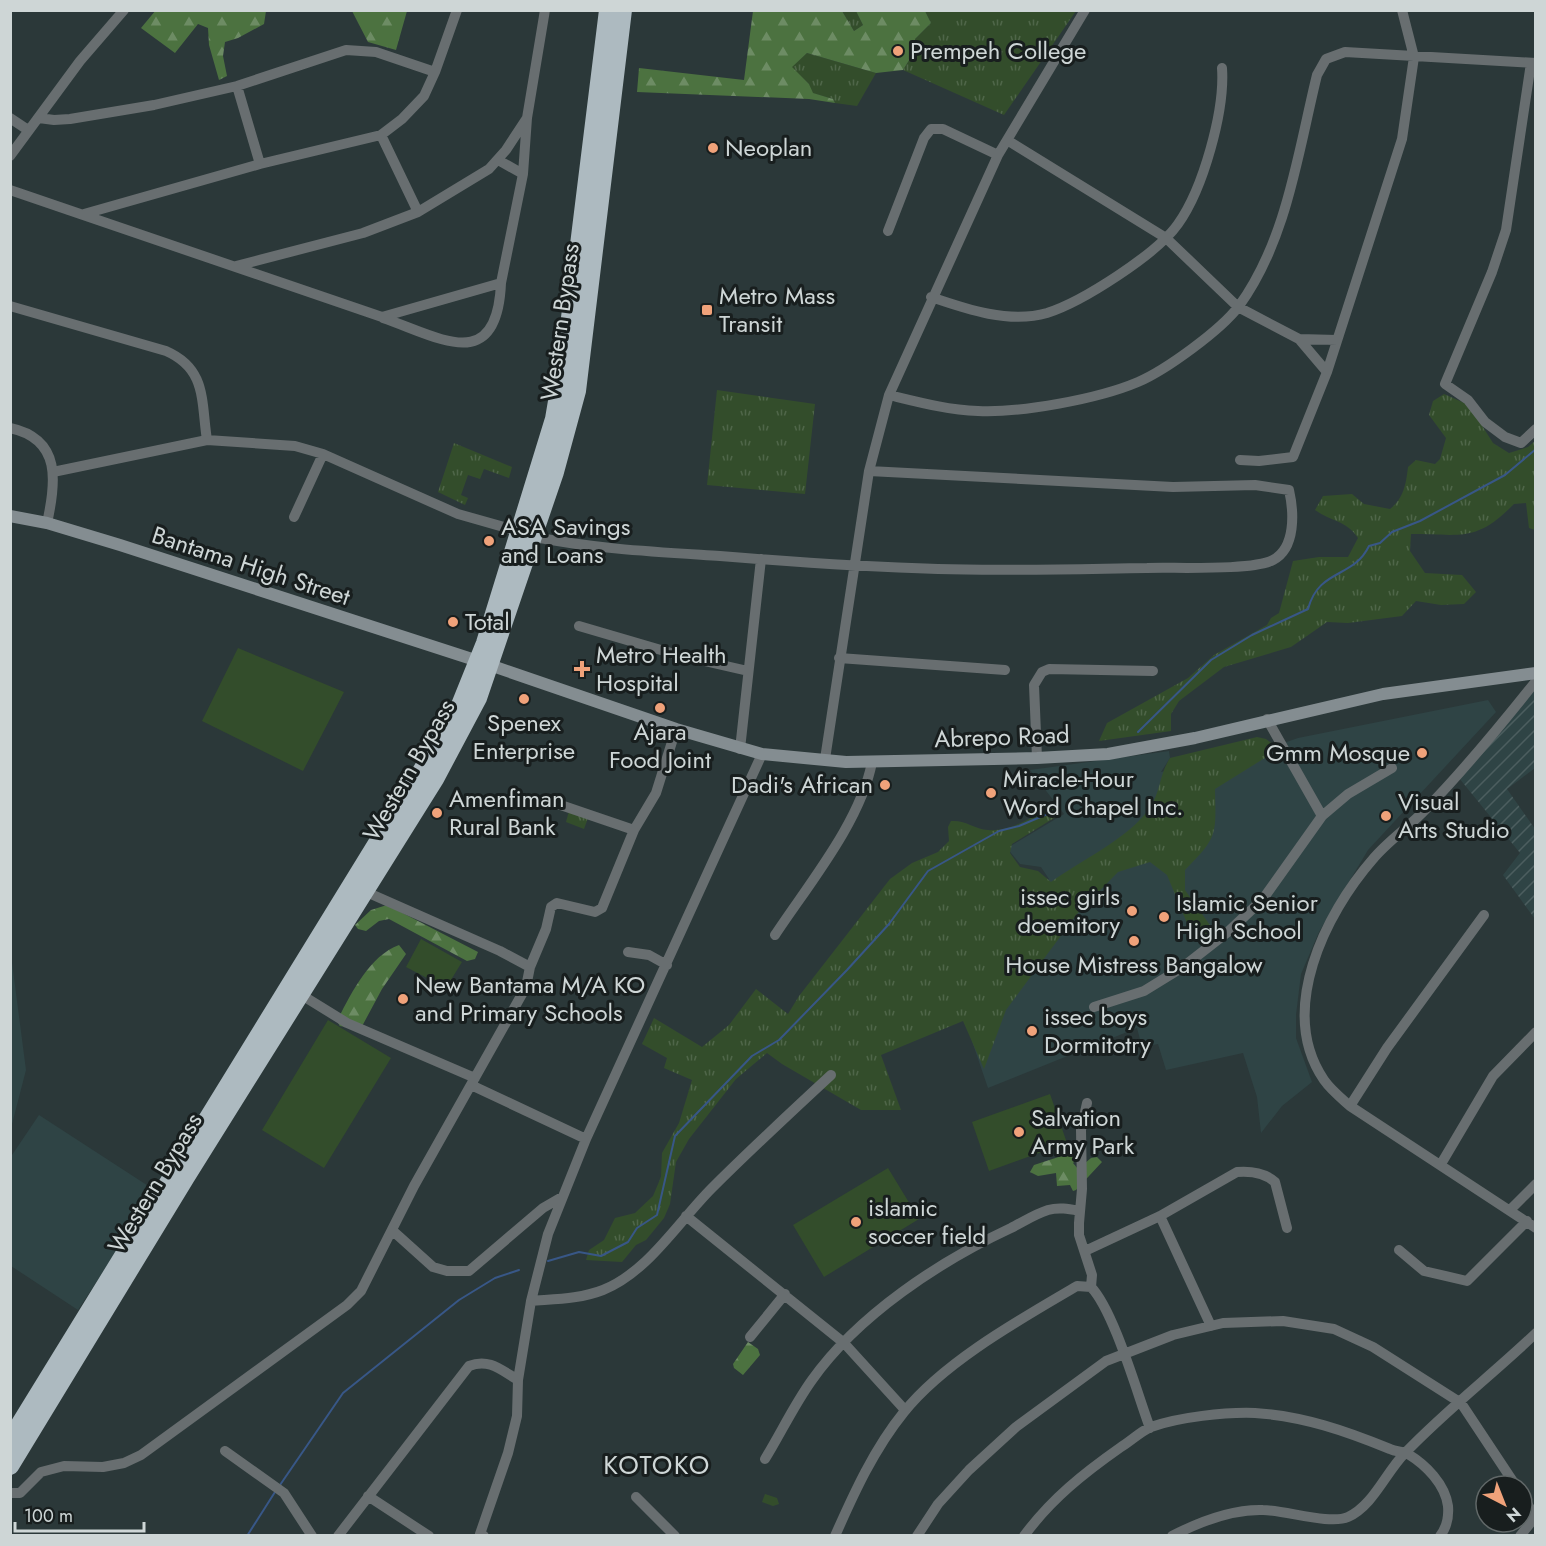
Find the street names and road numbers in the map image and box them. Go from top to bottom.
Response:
street label: Western Bypass [531,241,588,403]
street label: Bantama High Street [148,517,355,614]
street label: Western Bypass [354,692,463,847]
street label: Abrepo Road [934,717,1070,756]
street label: Western Bypass [99,1106,210,1260]

